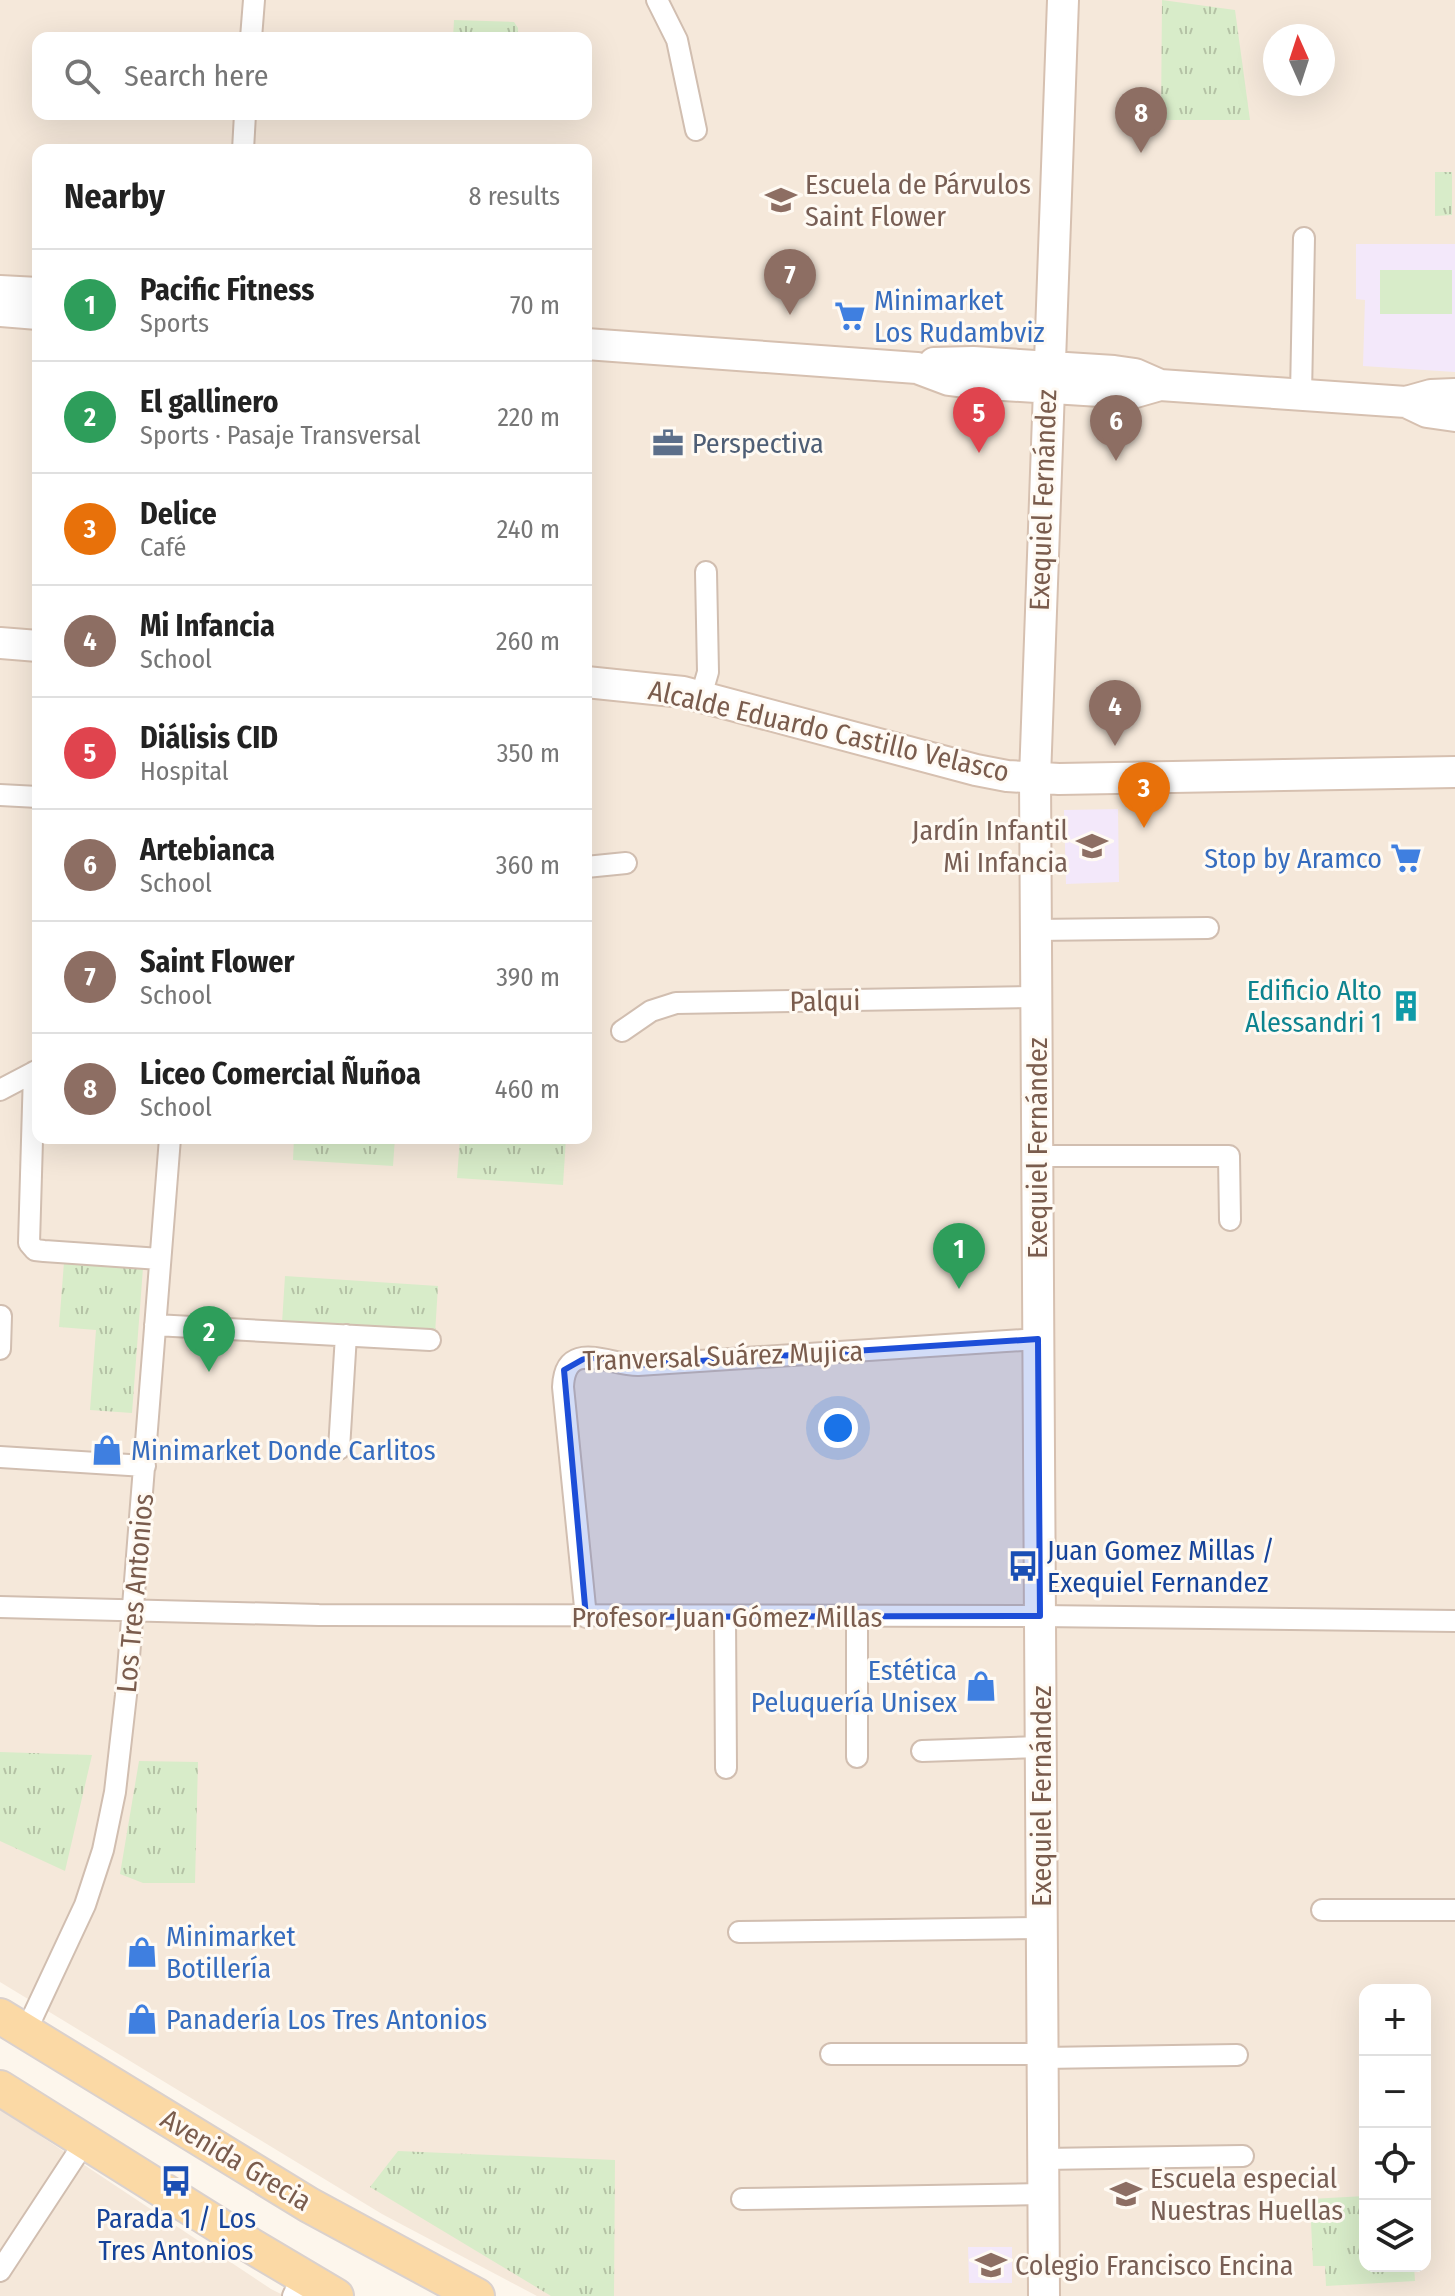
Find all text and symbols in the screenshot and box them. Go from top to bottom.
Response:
north arrow [1263,24,1335,96]
search box [32,32,592,120]
icon: search [60,54,104,98]
text: Search here [124,58,269,94]
pin: 8 [1115,87,1167,153]
place label: Escuela de Párvulos Saint Flower [805,168,1031,233]
text: Nearby [64,176,165,217]
text: 8 results [469,181,560,212]
school or university icon: Escuela de Párvulos Saint Flower [764,183,798,217]
pin: 7 [764,249,816,315]
text: Pacific Fitness [140,272,314,308]
place label: Minimarket Los Rudambviz [874,284,1045,349]
text: 1 [85,290,96,321]
text: 70 m [510,290,560,321]
supermarket icon: Minimarket Los Rudambviz [833,299,867,333]
text: Sports [140,308,209,339]
text: El gallinero [140,384,278,420]
pin: 5 [953,387,1005,453]
street label: Exequiel Fernández [1023,389,1063,611]
pin: 6 [1090,395,1142,461]
text: 2 [84,402,96,433]
text: 220 m [497,402,560,433]
text: Sports · Pasaje Transversal [140,420,421,451]
office icon: Perspectiva [651,426,685,460]
place label: Perspectiva [692,427,824,460]
text: Delice [140,496,217,532]
text: 3 [84,514,96,545]
text: 240 m [497,514,560,545]
text: Café [140,532,186,563]
text: Mi Infancia [140,608,275,644]
text: 4 [83,626,97,657]
text: 260 m [496,626,560,657]
text: School [140,644,212,675]
street label: Alcalde Eduardo Castillo Velasco [646,673,1012,789]
pin: 4 [1089,680,1141,746]
text: Diálisis CID [140,720,278,756]
text: 5 [84,738,96,769]
text: 350 m [497,738,560,769]
text: Hospital [140,756,229,787]
pin: 3 [1118,762,1170,828]
place label: Jardín Infantil Mi Infancia [912,814,1068,879]
school or university icon: Jardín Infantil Mi Infancia [1075,829,1109,863]
text: Artebianca [140,832,275,868]
supermarket icon: Stop by Aramco [1389,841,1423,875]
place label: Stop by Aramco [1204,842,1382,875]
text: 6 [83,850,97,881]
text: 360 m [496,850,560,881]
text: School [140,868,212,899]
text: Saint Flower [140,944,295,980]
text: 7 [84,962,96,993]
text: 390 m [496,962,560,993]
place label: Edificio Alto Alessandri 1 [1245,974,1382,1039]
text: School [140,980,212,1011]
street label: Palqui [789,984,861,1018]
building icon: Edificio Alto Alessandri 1 [1389,989,1423,1023]
street label: Exequiel Fernández [1021,1037,1054,1259]
text: Liceo Comercial Ñuñoa [140,1056,421,1092]
text: 8 [83,1074,97,1105]
text: 460 m [495,1074,560,1105]
text: School [140,1092,212,1123]
pin: 1 [933,1223,985,1289]
pin: 2 [183,1306,235,1372]
street label: Tranversal Suárez Mujica [582,1335,864,1377]
your location [818,1408,858,1448]
shop icon: Minimarket Donde Carlitos [90,1433,124,1467]
place label: Minimarket Donde Carlitos [131,1434,436,1467]
street label: Los Tres Antonios [110,1492,160,1694]
place label: Juan Gomez Millas / Exequiel Fernandez [1047,1534,1275,1599]
bus stop icon: Juan Gomez Millas / Exequiel Fernandez [1006,1549,1040,1583]
street label: Profesor Juan Gómez Millas [572,1601,882,1634]
place label: Estética Peluquería Unisex [751,1654,958,1719]
shop icon: Estética Peluquería Unisex [964,1669,998,1703]
street label: Exequiel Fernández [1025,1685,1058,1907]
place label: Minimarket Botillería [166,1920,296,1985]
shop icon: Minimarket Botillería [125,1935,159,1969]
map controls [1359,1984,1431,2272]
button: + [1359,1984,1431,2056]
shop icon: Panadería Los Tres Antonios [125,2002,159,2036]
place label: Panadería Los Tres Antonios [166,2003,487,2036]
button: − [1359,2056,1431,2128]
street label: Avenida Grecia [155,2102,317,2218]
button: locate [1359,2128,1431,2200]
place label: Escuela especial Nuestras Huellas [1150,2162,1343,2227]
bus stop icon: Parada 1 / Los Tres Antonios [159,2164,193,2198]
school or university icon: Escuela especial Nuestras Huellas [1109,2177,1143,2211]
button: layers [1359,2200,1431,2272]
place label: Parada 1 / Los Tres Antonios [96,2202,256,2267]
school or university icon: Colegio Francisco Encina [974,2248,1008,2282]
place label: Colegio Francisco Encina [1015,2249,1294,2282]

